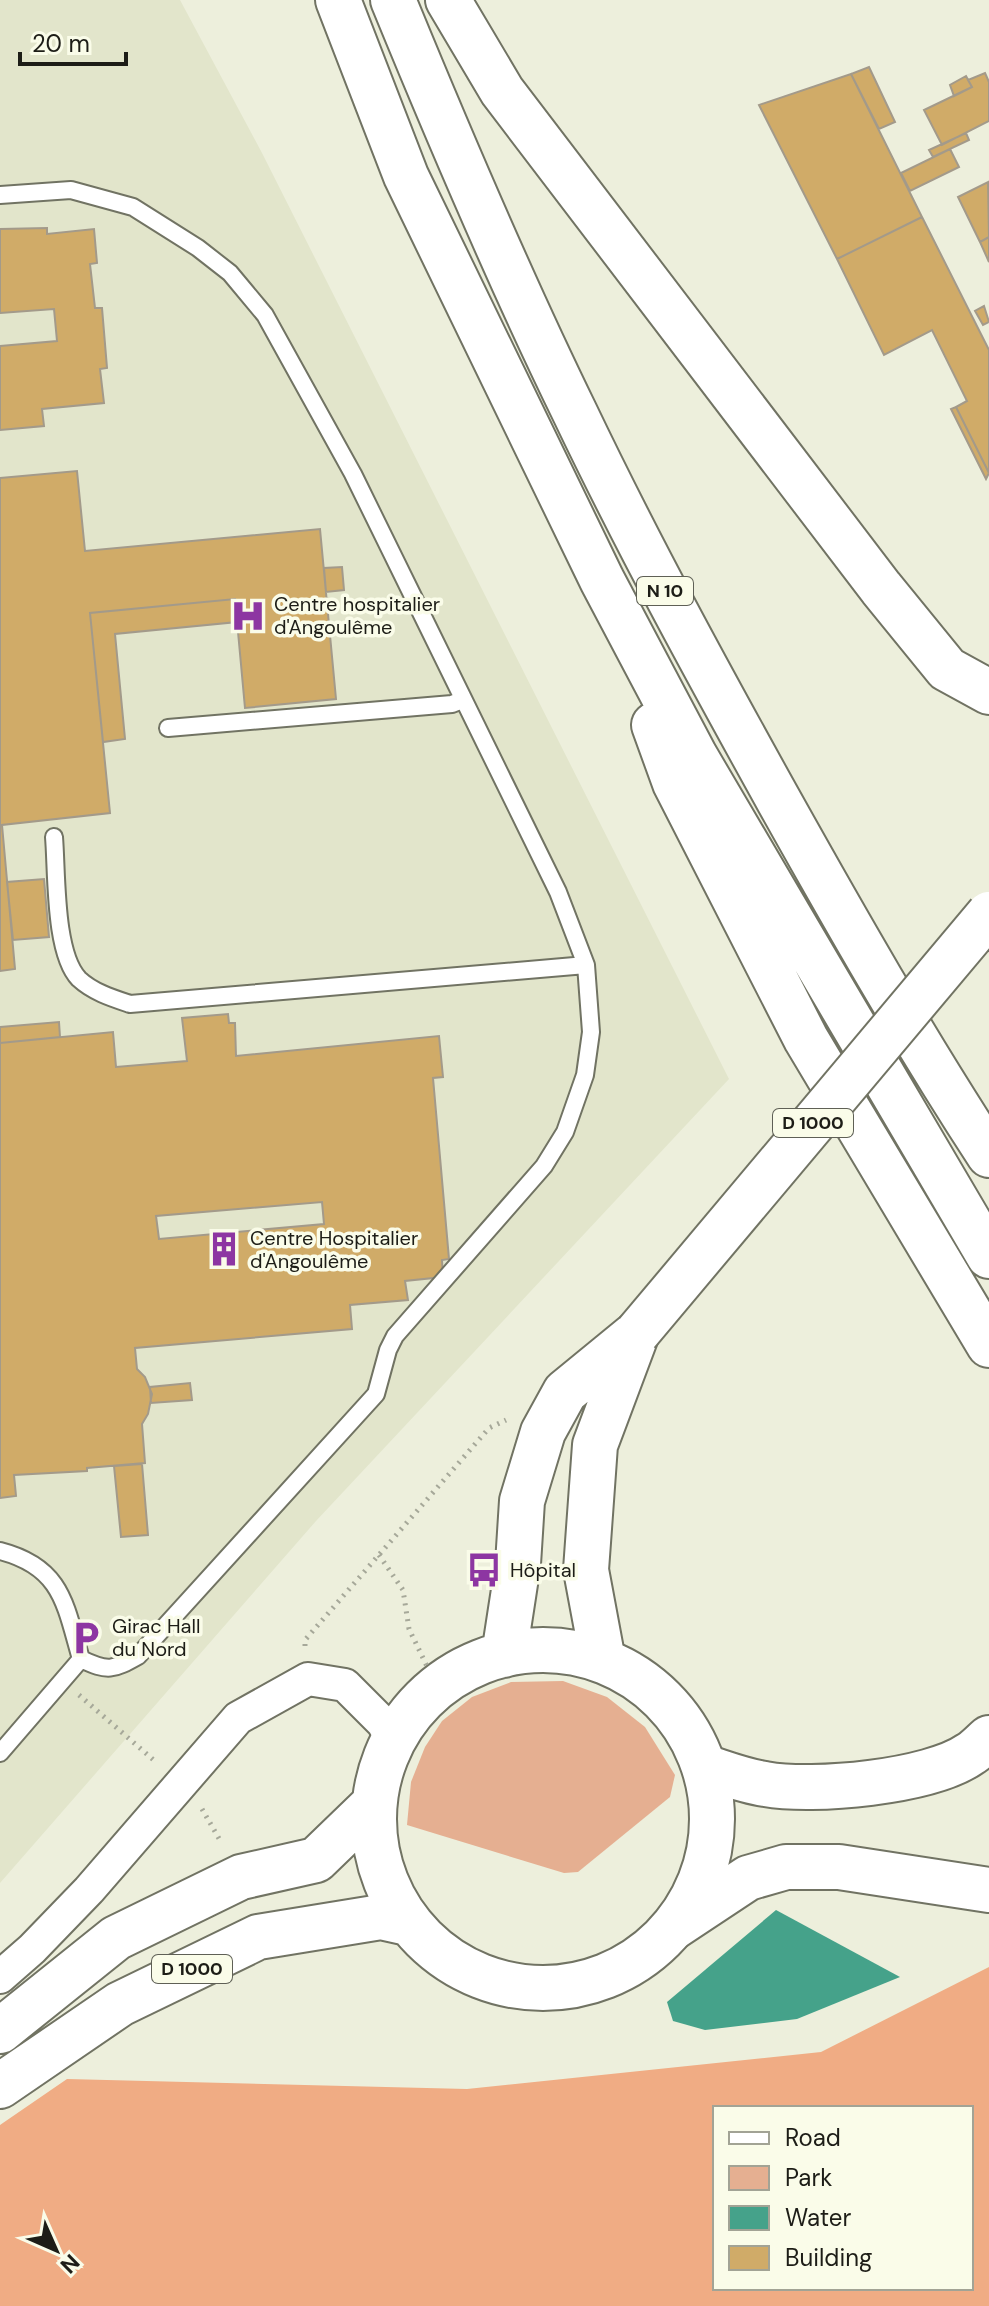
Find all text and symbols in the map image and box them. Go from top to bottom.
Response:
scale bar [20,16,126,66]
text: 20 m [32,28,90,59]
road number: N 10 [637,577,693,605]
place label: Centre hospitalier d'Angoulême [274,591,440,640]
hospital icon: Centre hospitalier d'Angoulême [229,597,267,635]
road number: D 1000 [773,1109,853,1137]
place label: Centre Hospitalier d'Angoulême [250,1225,418,1274]
building icon: Centre Hospitalier d'Angoulême [205,1230,243,1268]
bus stop icon: Hôpital [465,1551,503,1589]
place label: Hôpital [510,1557,576,1583]
place label: Girac Hall du Nord [112,1613,200,1662]
parking icon: Girac Hall du Nord [67,1619,105,1657]
road number: D 1000 [152,1955,232,1983]
legend [713,2106,973,2290]
text: Road [785,2122,841,2153]
text: Park [785,2162,832,2193]
text: Water [785,2202,851,2233]
north arrow [16,2210,96,2290]
text: Building [785,2242,872,2273]
text: N [54,2248,86,2280]

